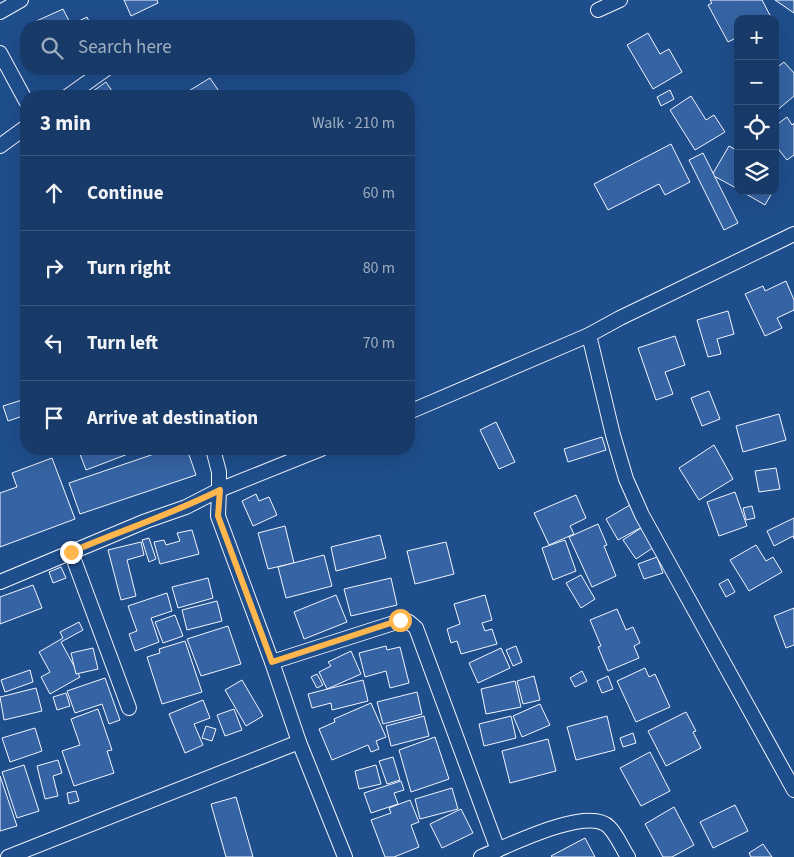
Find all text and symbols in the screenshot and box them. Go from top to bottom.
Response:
map controls [734,15,779,195]
button: + [734,15,779,60]
search box [20,20,415,75]
icon: search [38,34,66,62]
text: Search here [78,34,172,61]
button: − [734,60,779,105]
button: locate [734,105,779,150]
text: 3 min [40,108,91,138]
text: Walk · 210 m [312,112,395,134]
button: layers [734,150,779,195]
icon: ahead [40,179,68,207]
text: Continue [87,180,164,207]
text: 60 m [363,182,395,204]
icon: right [40,254,68,282]
text: Turn right [87,255,171,282]
text: 80 m [363,257,395,279]
icon: left [40,329,68,357]
text: Turn left [87,330,158,357]
text: 70 m [363,332,395,354]
icon: arrive [40,404,68,432]
text: Arrive at destination [87,405,258,432]
route end [60,541,83,564]
route start [389,609,412,632]

